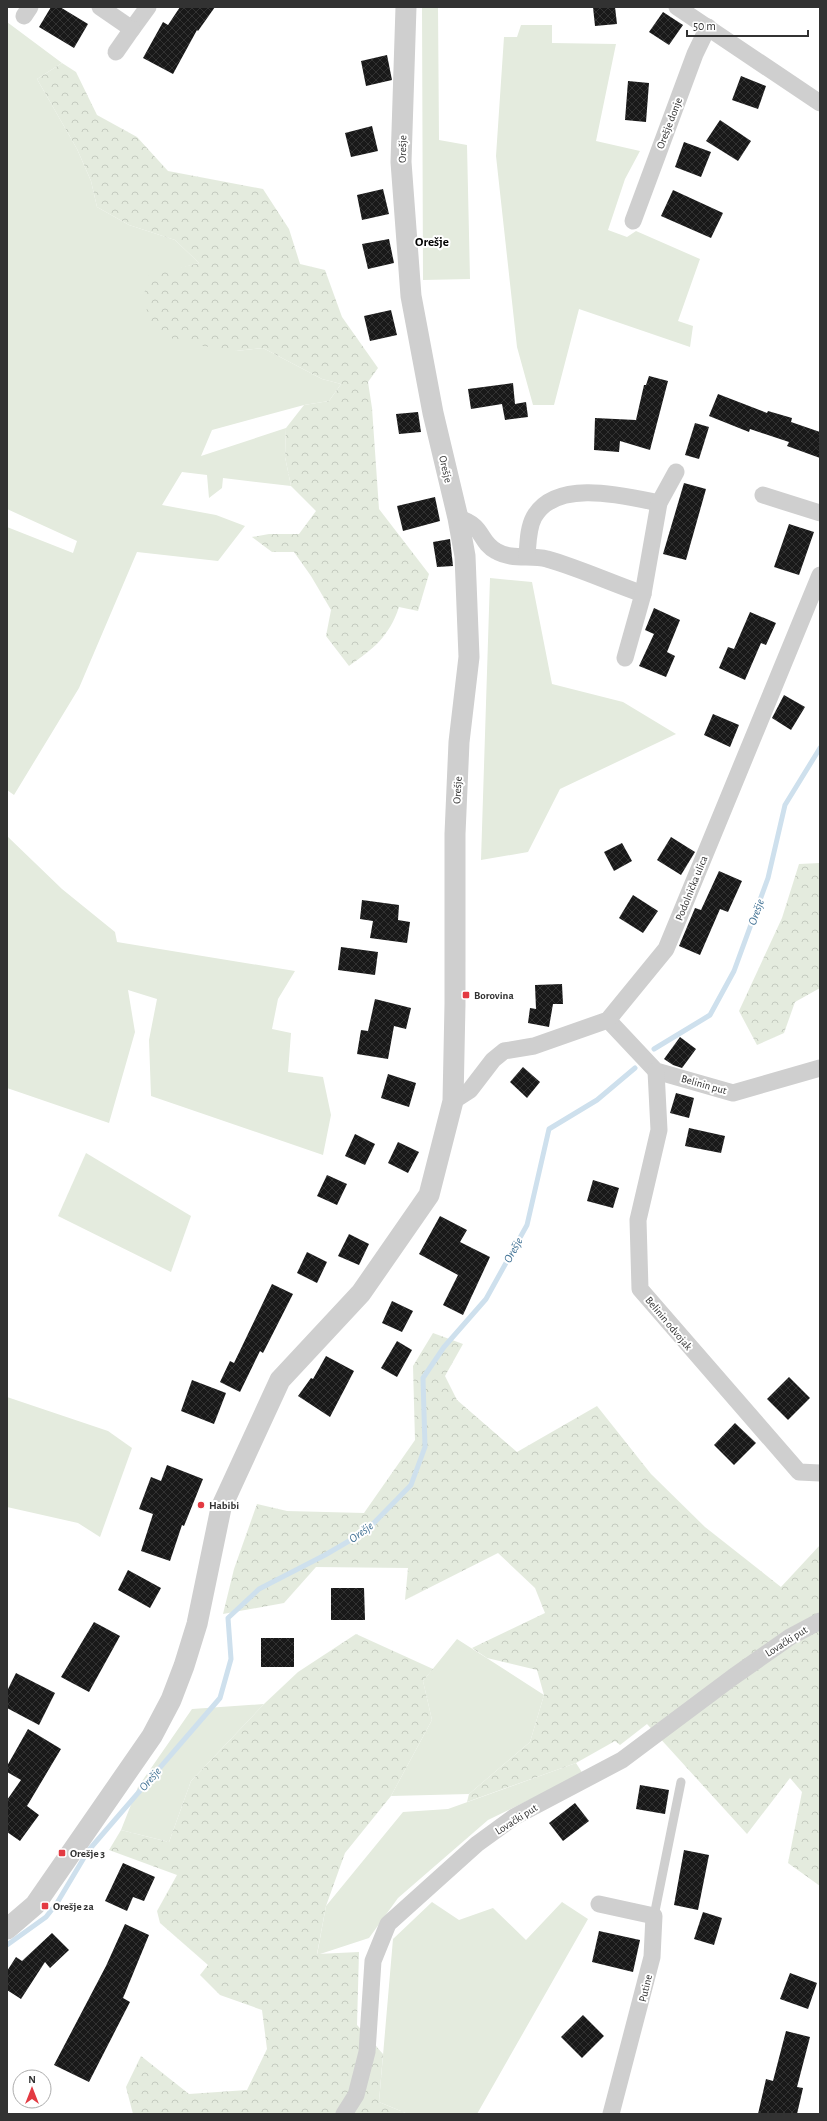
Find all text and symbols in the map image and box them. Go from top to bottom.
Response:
scale bar [687,12,808,38]
text: 50 m [693,20,716,32]
street label: Orešje donje [655,96,684,150]
street label: Orešje [397,135,408,163]
district label: Orešje [415,236,449,249]
street label: Orešje [437,454,454,484]
street label: Orešje [451,776,464,804]
street label: Podolnička ulica [673,854,709,922]
water label: Orešje [746,897,767,927]
marker: Borovina [461,990,471,1000]
place label: Borovina [474,990,514,1001]
street label: Belinin put [680,1073,728,1096]
water label: Orešje [501,1235,526,1265]
street label: Belinin odvojak [643,1294,694,1352]
marker: Habibi [196,1500,206,1510]
place label: Habibi [209,1500,239,1511]
water label: Orešje [347,1519,376,1546]
street label: Lovački put [763,1624,810,1659]
water label: Orešje [137,1765,164,1794]
street label: Lovački put [493,1802,540,1837]
marker: Orešje 3 [57,1848,67,1858]
place label: Orešje 3 [70,1848,105,1859]
marker: Orešje 2a [40,1901,50,1911]
place label: Orešje 2a [53,1901,94,1912]
street label: Putine [637,1973,654,2003]
north arrow [12,2069,52,2109]
text: N [28,2074,36,2085]

